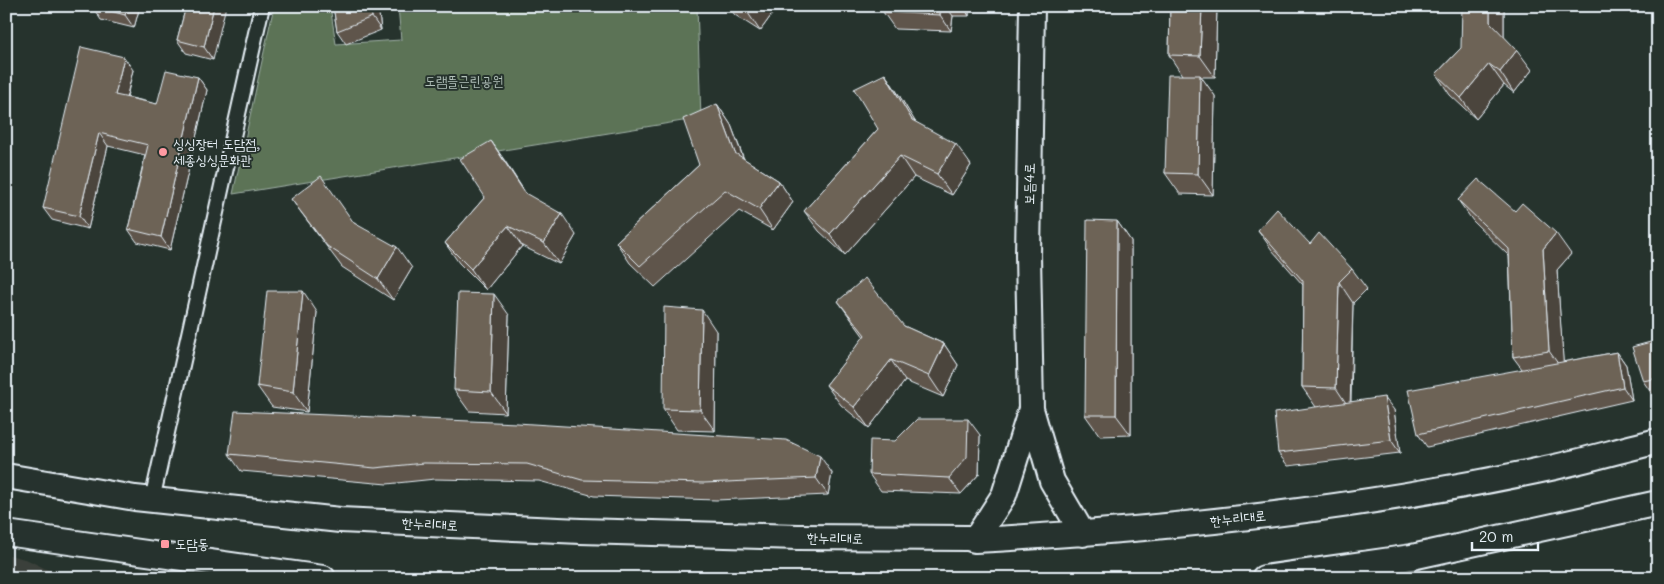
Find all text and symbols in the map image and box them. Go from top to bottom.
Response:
park label: 도램뜰근린공원 [425,71,503,90]
place label: 싱싱장터 도담점, 세종싱싱문화관 [173,134,261,169]
marker: 싱싱장터 도담점, 세종싱싱문화관 [157,146,169,158]
street label: 보듬4로 [1019,163,1038,205]
street label: 한누리대로 [1209,505,1267,530]
street label: 한누리대로 [401,513,459,534]
scale bar [1472,519,1538,551]
text: 20 m [1479,526,1513,546]
street label: 한누리대로 [807,528,863,547]
place label: 도담동 [175,534,209,553]
marker: 도담동 [159,538,171,550]

